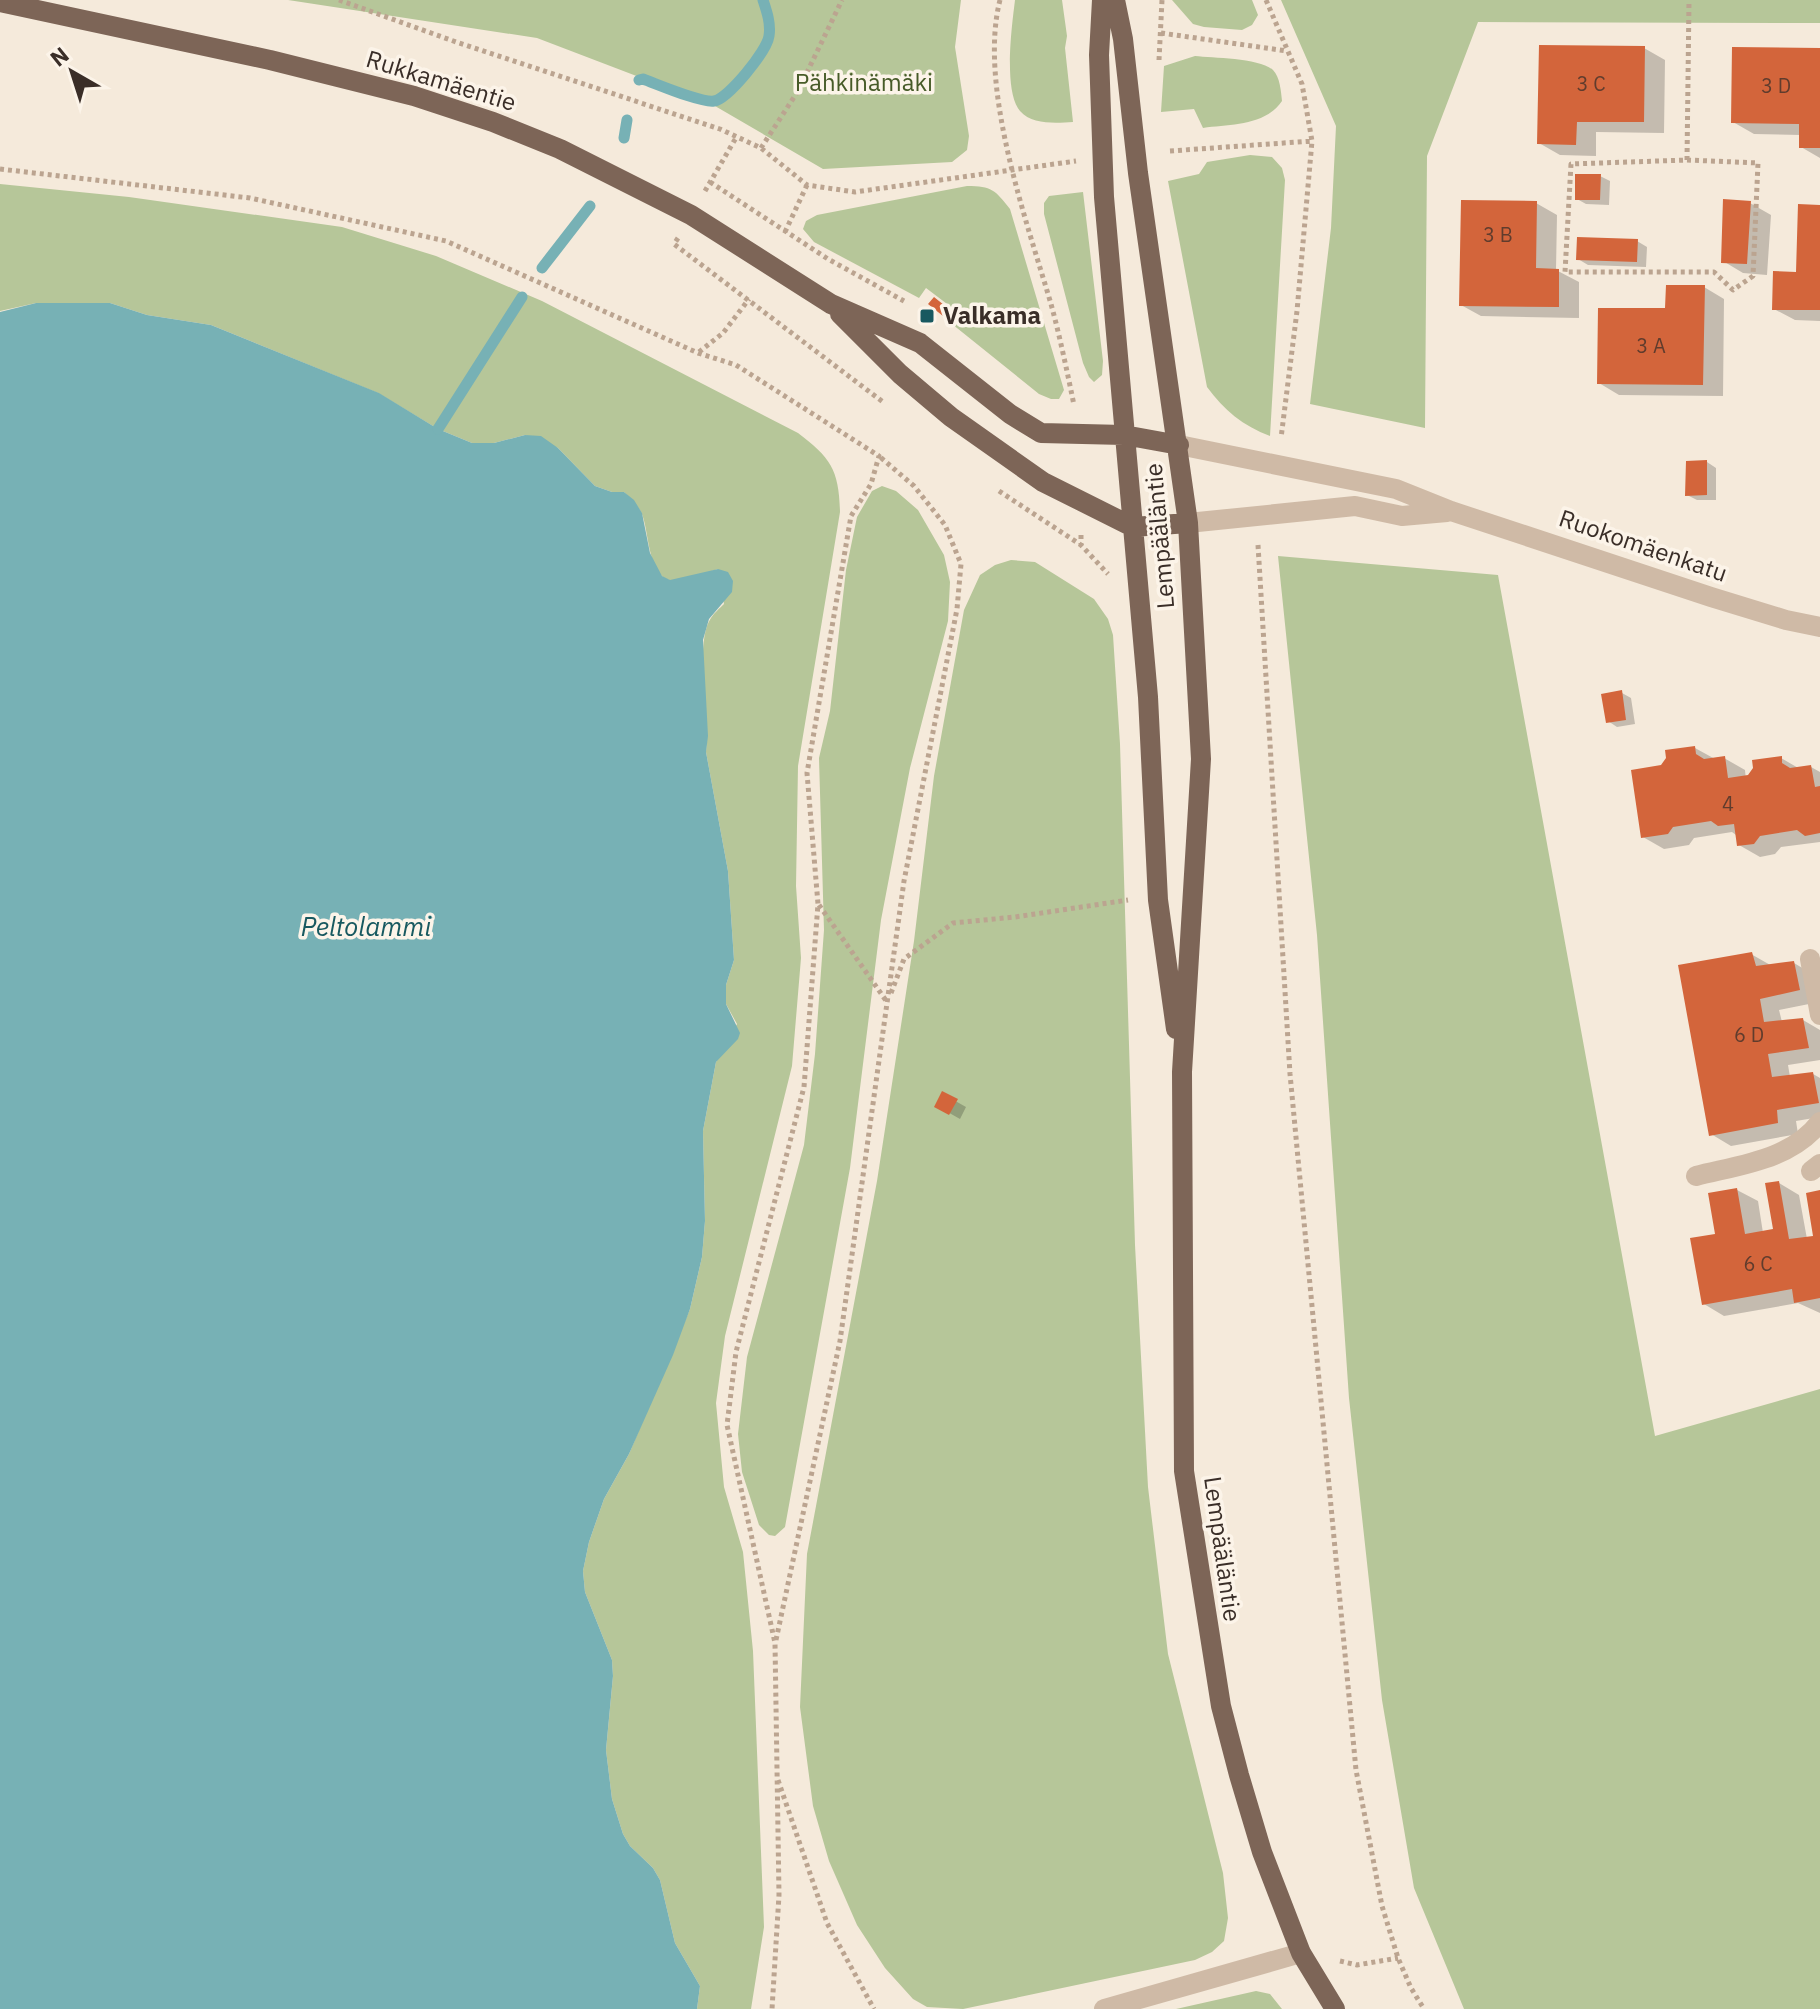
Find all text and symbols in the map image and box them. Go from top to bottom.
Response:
north arrow [32,32,112,112]
text: N [44,40,74,72]
street label: Rukkamäentie [362,42,520,118]
park label: Pähkinämäki [795,66,933,98]
house number: 3 C [1576,70,1606,97]
house number: 3 D [1761,72,1791,99]
house number: 3 B [1483,221,1513,248]
place label: Valkama [943,299,1041,331]
marker: Valkama [918,307,936,325]
house number: 3 A [1636,332,1666,359]
street label: Lempääläntie [1137,462,1181,610]
street label: Ruokomäenkatu [1555,501,1732,589]
house number: 4 [1722,790,1734,817]
water label: Peltolammi [301,909,431,943]
house number: 6 D [1734,1021,1764,1048]
house number: 6 C [1743,1250,1773,1277]
street label: Lempääläntie [1197,1474,1249,1623]

